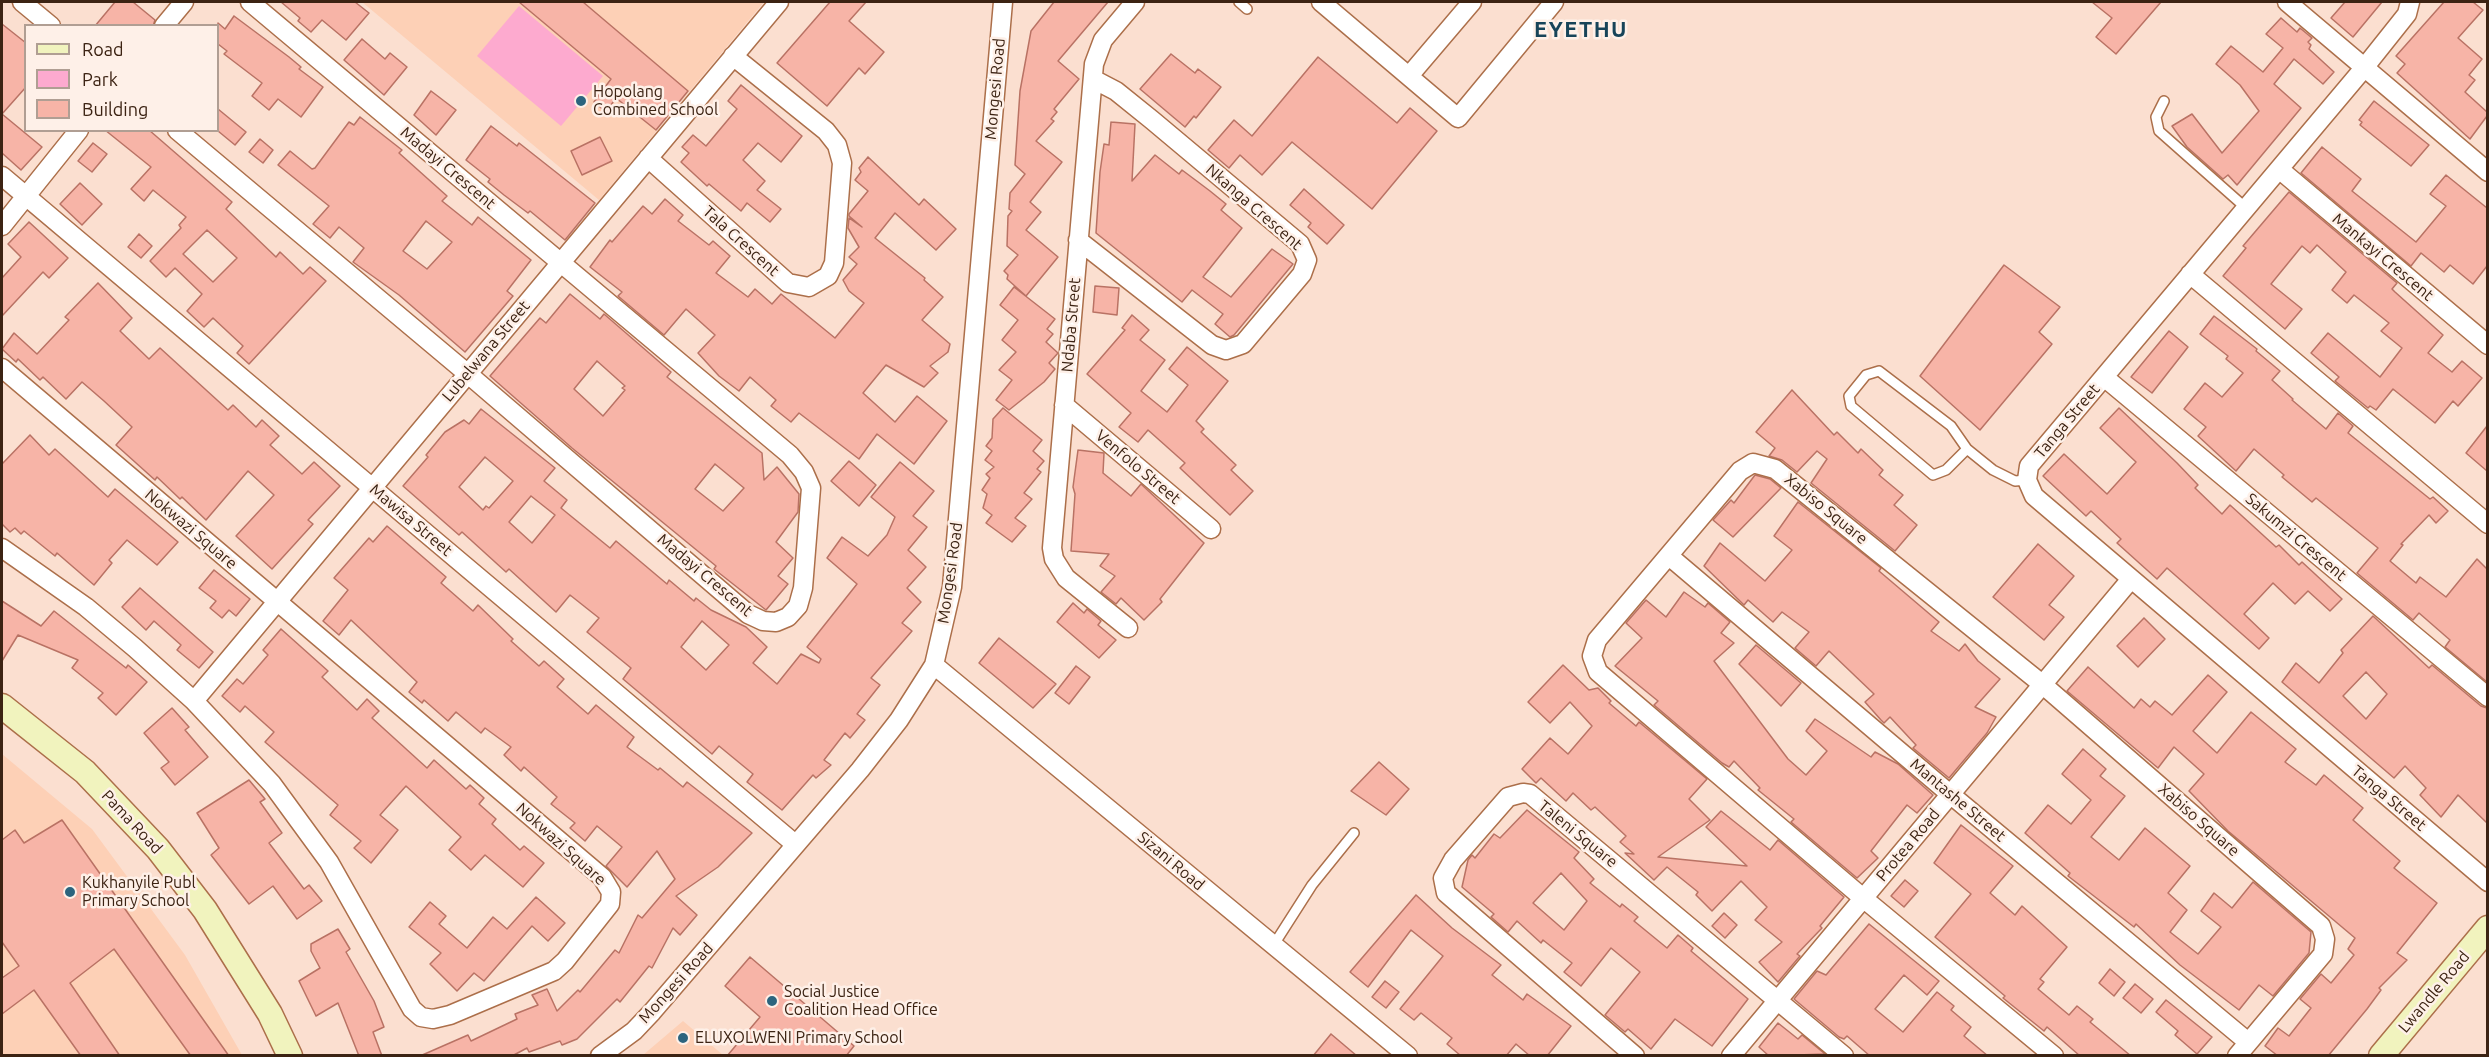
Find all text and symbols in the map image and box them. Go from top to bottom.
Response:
district label: EYETHU [1534,17,1628,43]
legend [24,24,219,132]
street label: Mongesi Road [981,37,1009,141]
text: Road [82,39,124,59]
text: Park [82,69,118,89]
place label: Hopolang Combined School [593,82,718,120]
marker: Hopolang Combined School [574,94,588,108]
text: Building [82,99,148,119]
street label: Madayi Crescent [397,123,499,213]
street label: Nkanga Crescent [1202,160,1306,254]
street label: Tala Crescent [699,202,783,280]
street label: Mankayi Crescent [2329,209,2437,305]
street label: Ndaba Street [1057,277,1085,373]
street label: Lubelwana Street [438,297,534,405]
street label: Tanga Street [2030,380,2104,462]
street label: Venfolo Street [1092,426,1184,508]
street label: Xabiso Square [1781,470,1871,548]
street label: Mawisa Street [366,480,456,560]
street label: Nokwazi Square [141,485,241,573]
street label: Sakumzi Crescent [2242,489,2350,585]
street label: Mongesi Road [933,521,967,625]
street label: Madayi Crescent [654,530,756,620]
street label: Mantashe Street [1906,754,2010,846]
street label: Tanga Street [2348,761,2430,835]
street label: Xabiso Square [2155,780,2243,860]
street label: Pama Road [98,786,166,858]
street label: Taleni Square [1535,796,1621,872]
street label: Nokwazi Square [512,799,610,889]
street label: Protea Road [1872,805,1944,885]
street label: Sizani Road [1134,827,1208,895]
place label: Kukhanyile Publ Primary School [82,873,196,911]
marker: Kukhanyile Publ Primary School [63,885,77,899]
street label: Mongesi Road [635,939,717,1027]
street label: Lwandle Road [2394,947,2474,1037]
place label: Social Justice Coalition Head Office [784,982,938,1020]
marker: Social Justice Coalition Head Office [765,994,779,1008]
place label: ELUXOLWENI Primary School [695,1028,903,1048]
marker: ELUXOLWENI Primary School [676,1031,690,1045]

